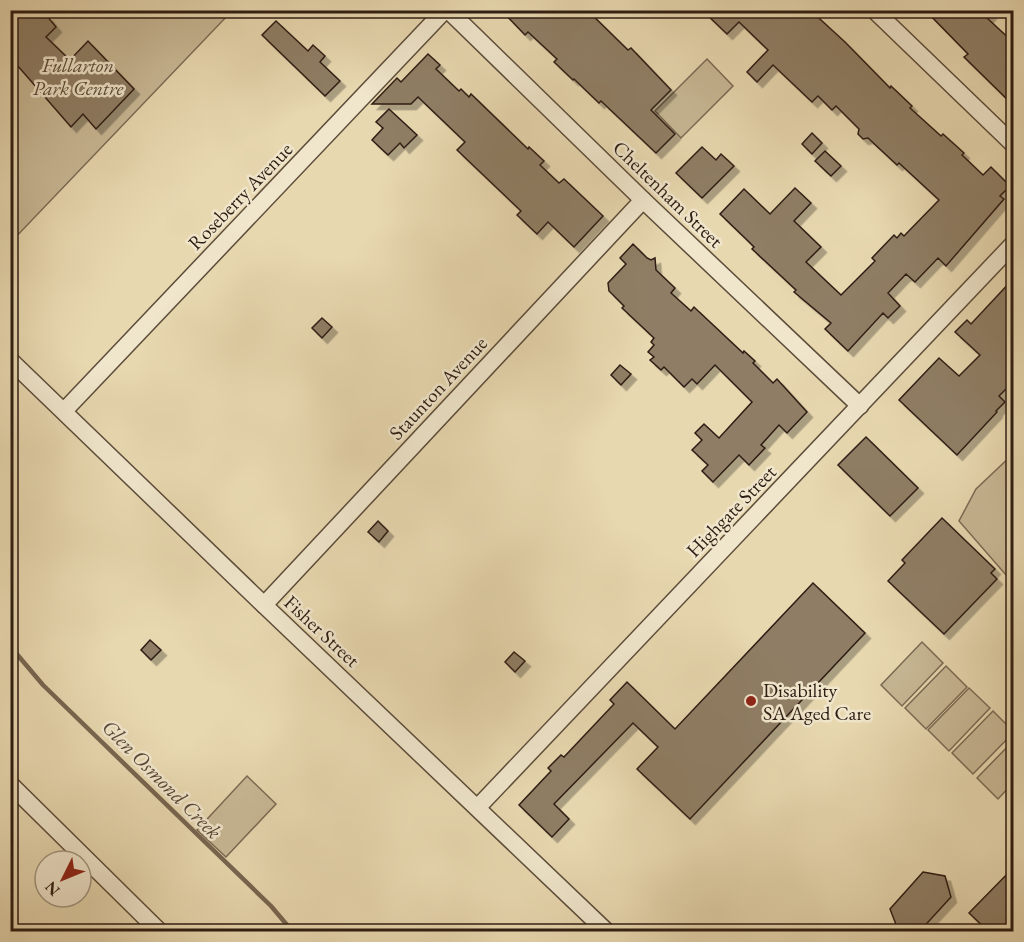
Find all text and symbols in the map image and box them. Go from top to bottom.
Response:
park label: Fullarton Park Centre [33,52,124,101]
street label: Cheltenham Street [607,135,729,254]
street label: Roseberry Avenue [182,136,298,255]
street label: Staunton Avenue [383,330,493,445]
street label: Highgate Street [680,459,782,563]
street label: Fisher Street [279,589,366,673]
place label: Disability SA Aged Care [763,677,871,726]
marker: Disability SA Aged Care [744,694,758,708]
water label: Glen Osmond Creek [96,713,228,845]
north arrow [33,849,93,909]
text: N [40,877,64,901]

